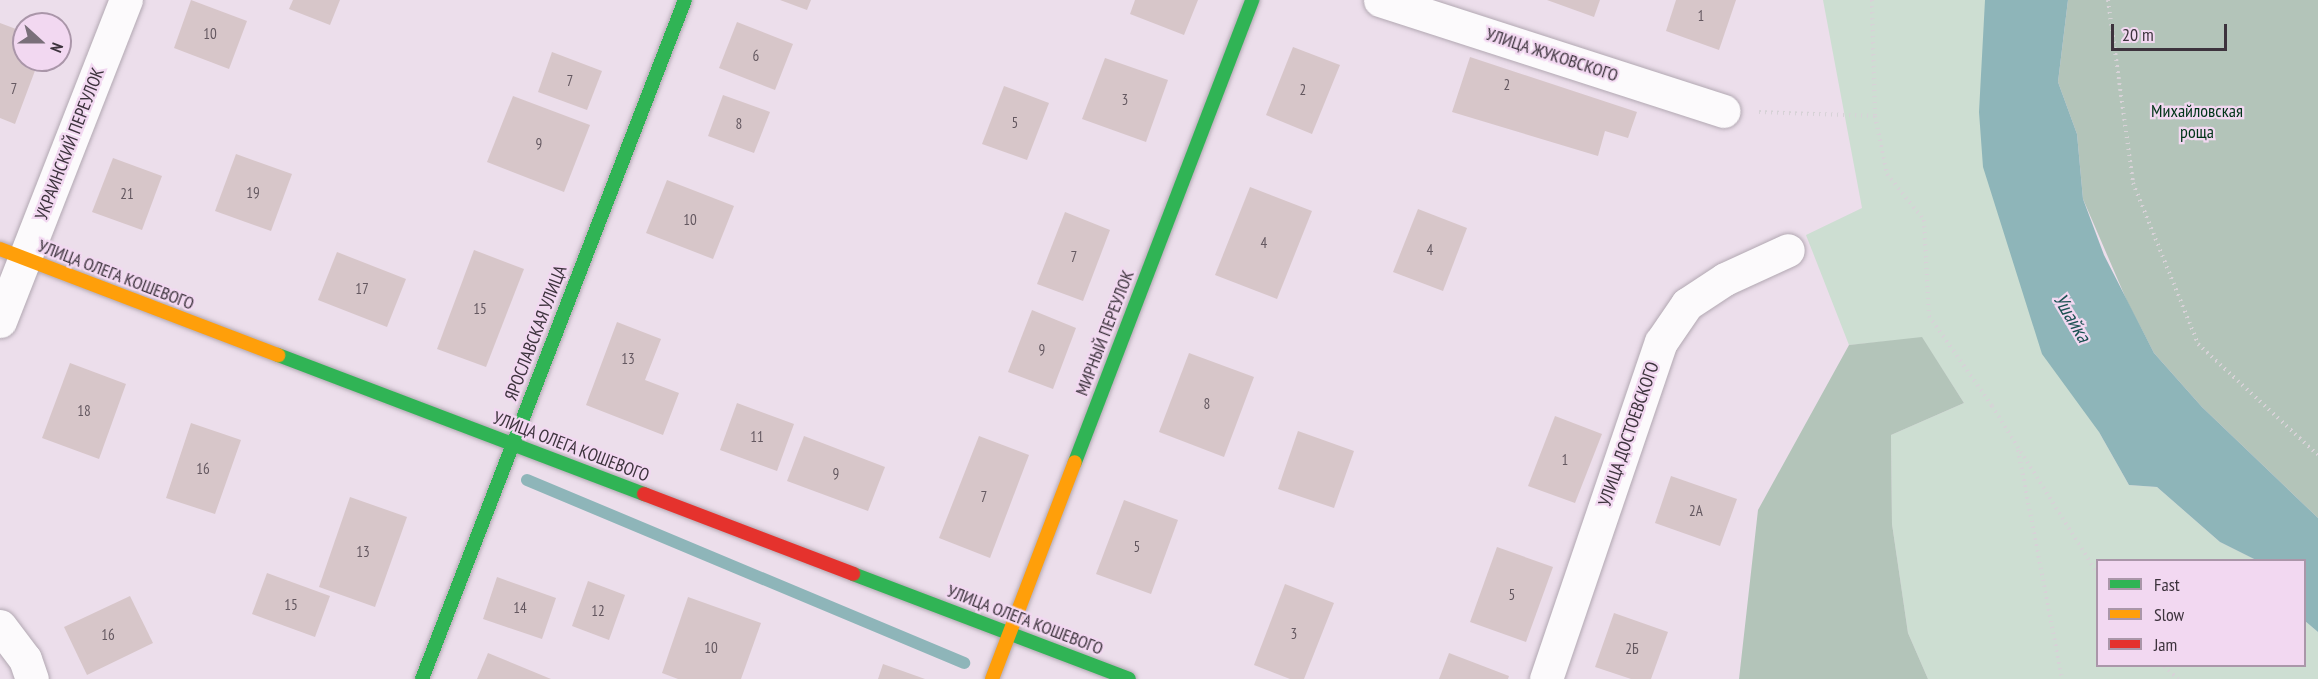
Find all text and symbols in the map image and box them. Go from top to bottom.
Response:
house number: 1 [1698,7,1704,25]
north arrow [12,12,72,72]
scale bar [2114,12,2230,50]
street label: УЛИЦА ЖУКОВСКОГО [1483,23,1621,87]
text: 20 m [2122,23,2154,46]
house number: 10 [203,25,217,43]
text: N [46,40,68,55]
house number: 6 [753,47,759,65]
street label: УКРАИНСКИЙ ПЕРЕУЛОК [31,65,109,223]
house number: 7 [567,72,573,90]
house number: 2 [1504,76,1510,94]
house number: 7 [11,80,17,98]
house number: 2 [1300,81,1306,99]
house number: 3 [1122,91,1128,109]
park label: Михайловская роща [2151,101,2243,144]
house number: 5 [1012,114,1018,132]
house number: 8 [736,115,742,133]
house number: 9 [536,135,542,153]
house number: 19 [246,184,260,202]
house number: 21 [120,185,134,203]
house number: 10 [683,211,697,229]
house number: 4 [1261,234,1267,252]
street label: УЛИЦА ОЛЕГА КОШЕВОГО [34,235,198,315]
house number: 4 [1427,241,1433,259]
house number: 7 [1071,248,1077,266]
street label: ЯРОСЛАВСКАЯ УЛИЦА [500,262,572,404]
street label: МИРНЫЙ ПЕРЕУЛОК [1071,267,1139,399]
house number: 17 [355,280,369,298]
water label: Ушайка [2048,289,2096,347]
house number: 15 [473,300,487,318]
house number: 9 [1039,341,1045,359]
house number: 13 [621,350,635,368]
street label: УЛИЦА ДОСТОЕВСКОГО [1594,359,1664,509]
house number: 8 [1204,395,1210,413]
house number: 18 [77,402,91,420]
street label: УЛИЦА ОЛЕГА КОШЕВОГО [489,407,653,487]
house number: 11 [750,428,764,446]
house number: 1 [1562,451,1568,469]
house number: 16 [196,460,210,478]
house number: 9 [833,465,839,483]
house number: 7 [981,488,987,506]
house number: 2А [1689,502,1703,520]
house number: 5 [1134,538,1140,556]
house number: 13 [356,543,370,561]
legend [2096,559,2306,667]
text: Fast [2154,573,2180,596]
street label: УЛИЦА ОЛЕГА КОШЕВОГО [943,580,1107,660]
house number: 5 [1509,586,1515,604]
house number: 15 [284,596,298,614]
house number: 14 [513,599,527,617]
house number: 12 [591,602,605,620]
text: Slow [2154,603,2184,626]
house number: 3 [1291,625,1297,643]
house number: 16 [101,626,115,644]
text: Jam [2154,633,2177,656]
house number: 10 [704,639,718,657]
house number: 2Б [1625,640,1639,658]

